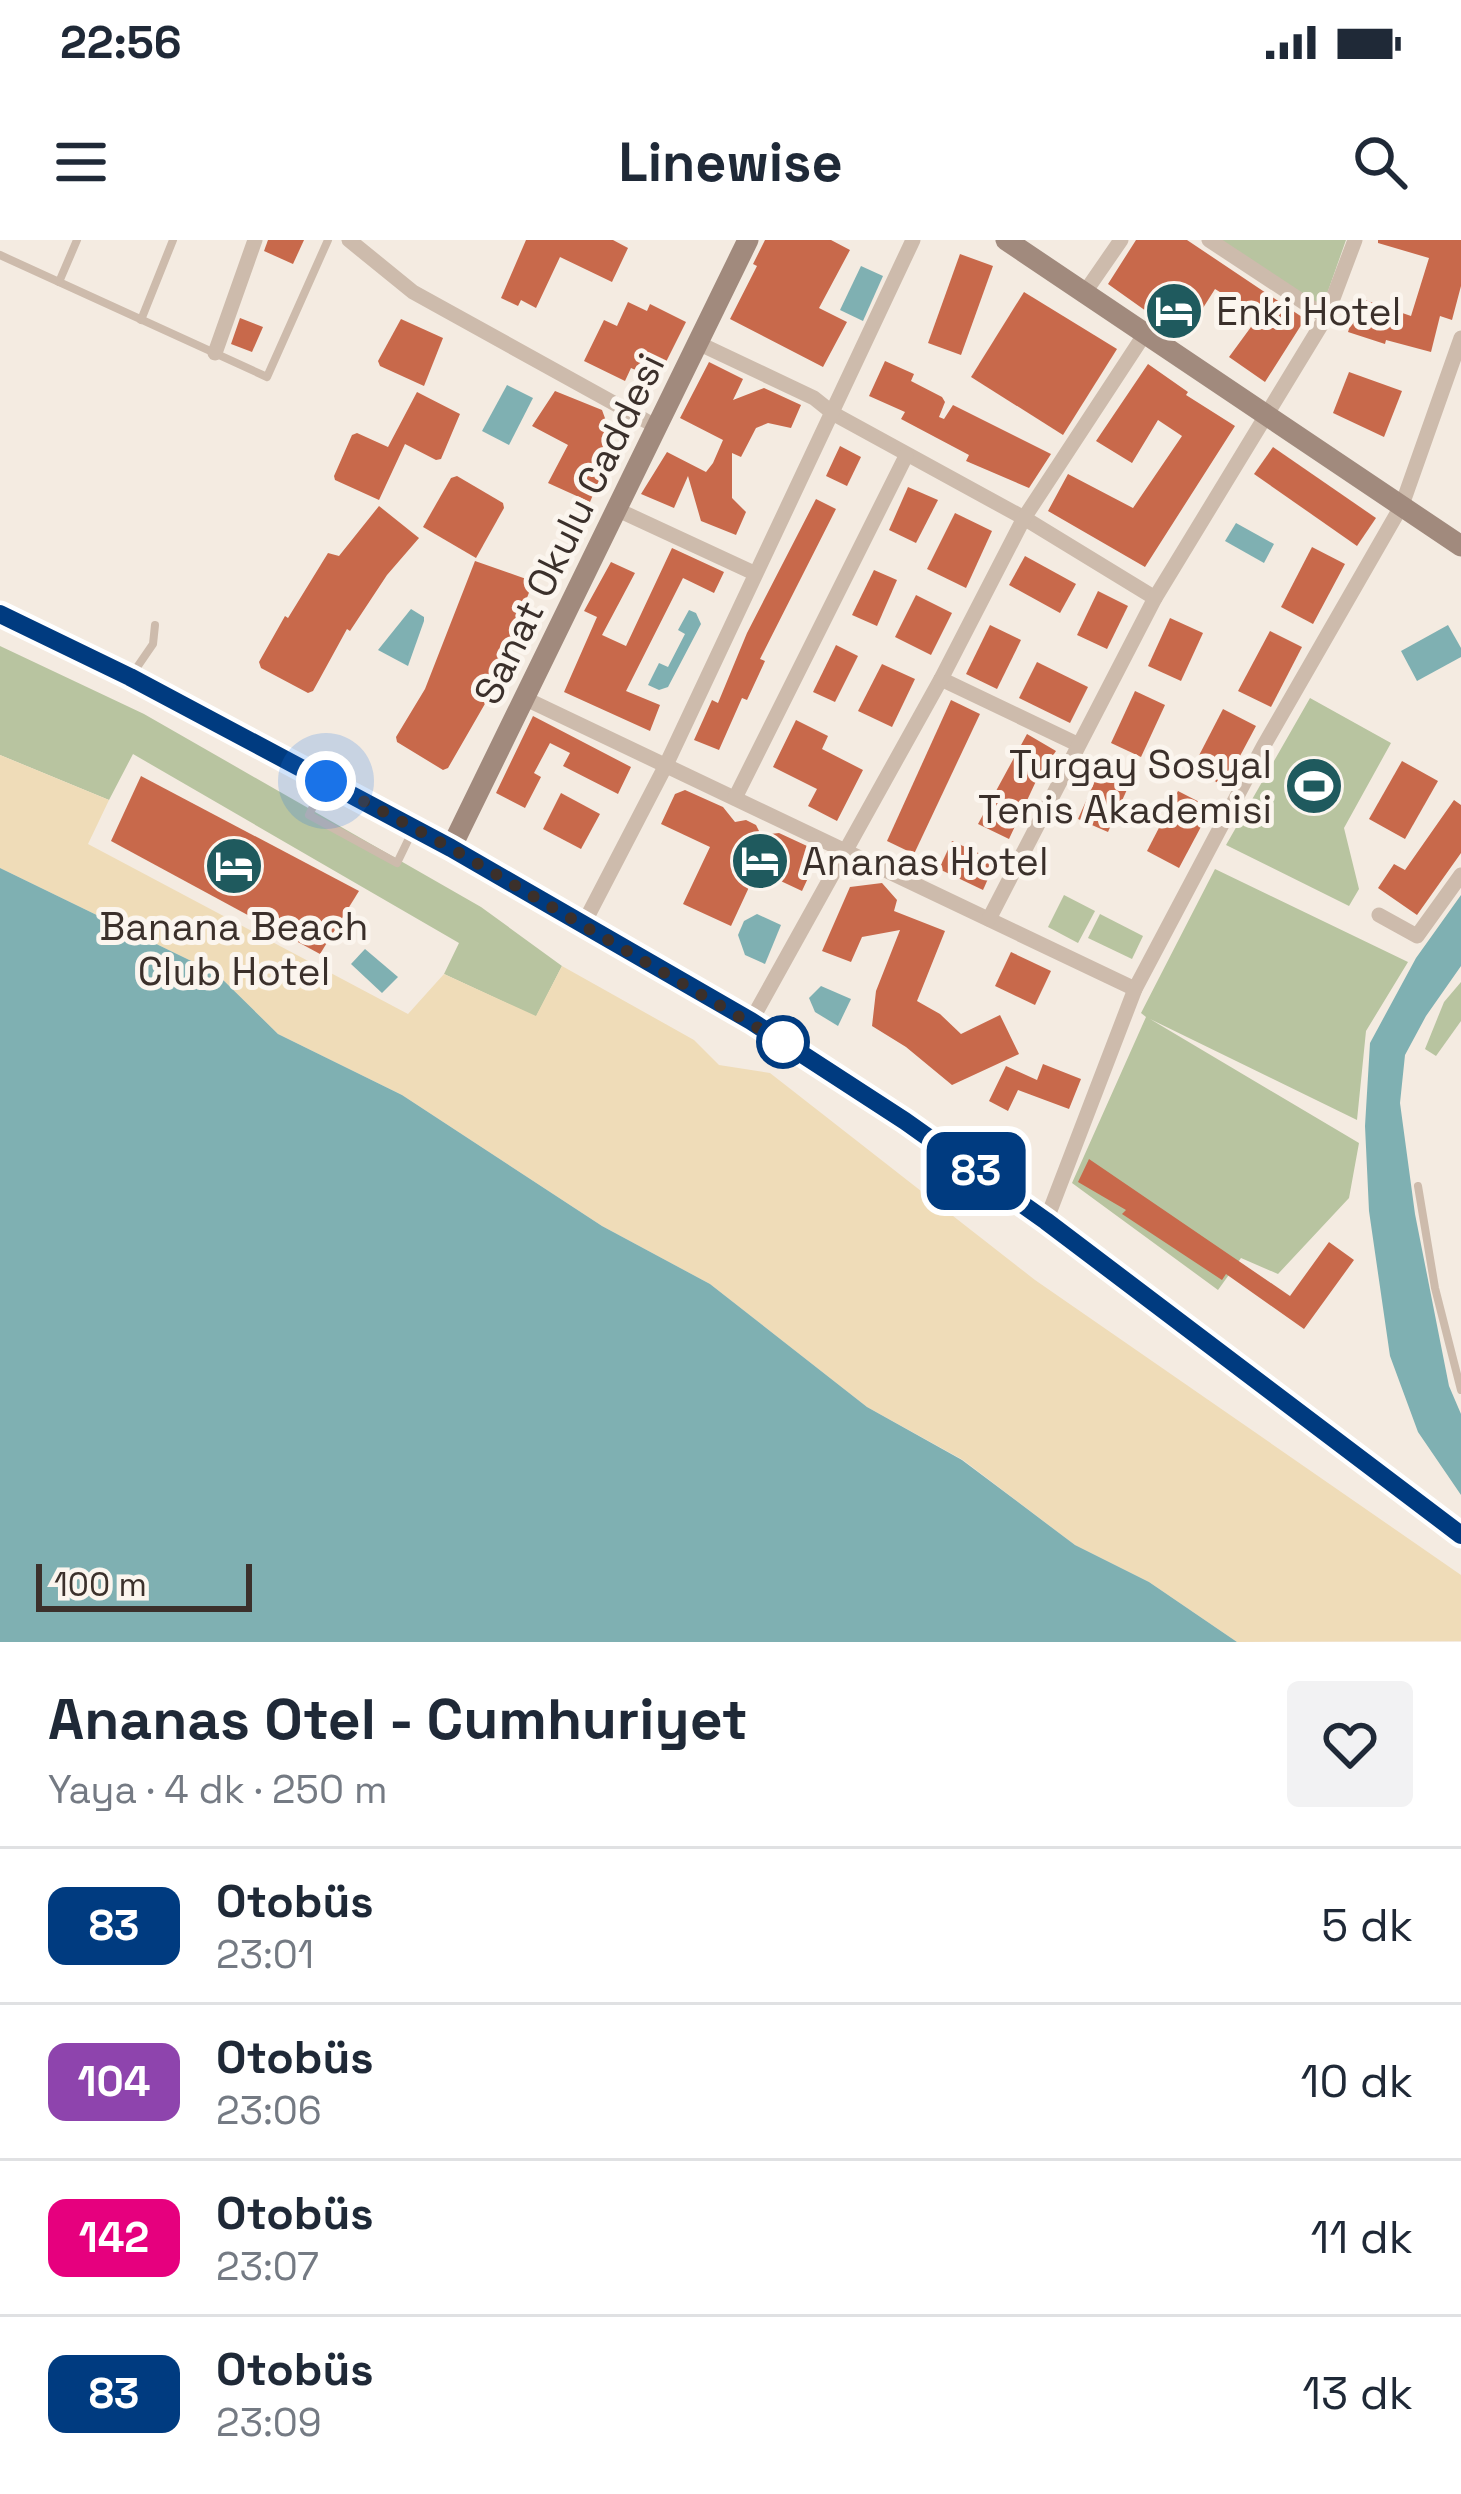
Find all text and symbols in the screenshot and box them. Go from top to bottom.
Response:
text: 22:56 [60,14,182,71]
text: Linewise [618,128,843,197]
icon: menu [48,129,114,195]
icon: search [1347,129,1413,195]
hotel icon: Enki Hotel [1143,280,1205,342]
place label: Enki Hotel [1216,287,1401,336]
street label: Sanat Okulu Caddesi [463,346,675,712]
place label: Turgay Sosyal Tenis Akademisi [978,740,1272,834]
your location [296,751,356,811]
sports icon: Turgay Sosyal Tenis Akademisi [1283,755,1345,817]
hotel icon: Ananas Hotel [729,830,791,892]
hotel icon: Banana Beach Club Hotel [203,835,265,897]
place label: Ananas Hotel [802,837,1048,886]
place label: Banana Beach Club Hotel [100,902,368,996]
unlabelled marker [758,1017,808,1067]
line badge: 83 [922,1132,1030,1210]
text: 83 [951,1144,1001,1197]
scale bar [36,1558,252,1611]
text: 100 m [54,1564,147,1606]
button: heart [1287,1681,1413,1807]
text: Ananas Otel - Cumhuriyet [48,1683,748,1756]
text: Yaya · 4 dk · 250 m [48,1765,387,1814]
text: Otobüs [216,1873,374,1930]
text: 5 dk [1321,1897,1413,1954]
text: 83 [89,1899,139,1952]
text: 23:01 [216,1930,314,1979]
text: Otobüs [216,2029,374,2086]
text: 10 dk [1301,2053,1413,2110]
text: 104 [78,2055,150,2108]
text: 23:06 [216,2086,322,2135]
text: Otobüs [216,2185,374,2242]
text: 11 dk [1311,2209,1413,2266]
text: 142 [79,2211,149,2264]
text: 23:07 [216,2242,319,2291]
text: Otobüs [216,2341,374,2398]
text: 13 dk [1302,2365,1413,2422]
text: 83 [89,2367,139,2420]
text: 23:09 [216,2398,322,2447]

